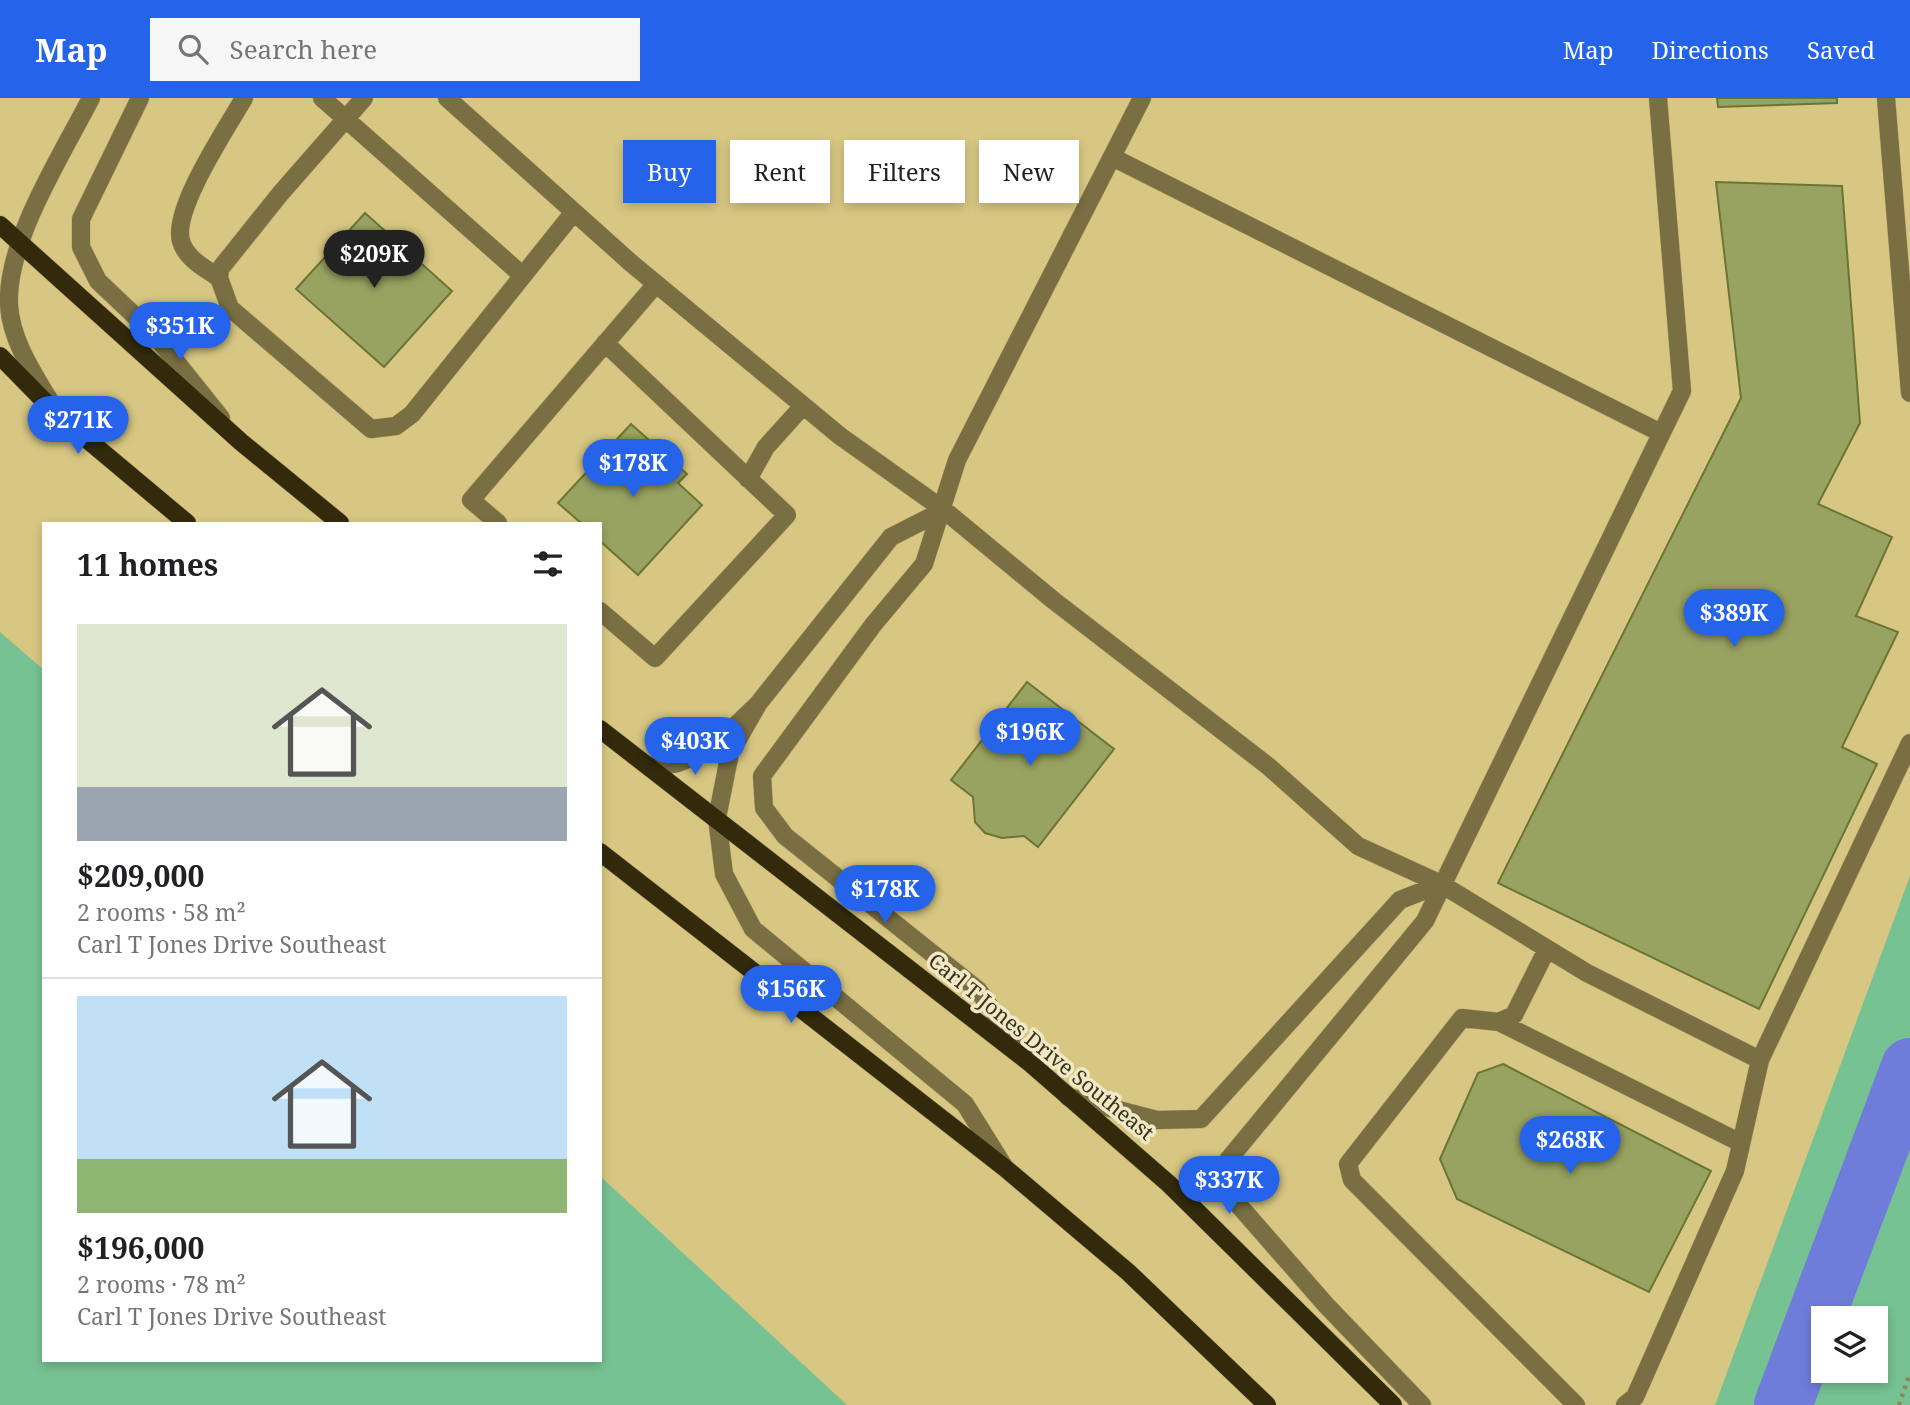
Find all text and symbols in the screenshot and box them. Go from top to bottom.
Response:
search box [150,18,640,81]
text: Map [35,27,108,72]
icon: search [174,30,212,68]
text: Search here [230,31,377,67]
text: Map [1563,33,1614,66]
text: Directions [1652,33,1769,66]
text: Saved [1807,33,1875,66]
chip: Buy [623,140,716,203]
chip: Rent [730,140,830,203]
chip: Filters [844,140,965,203]
chip: New [979,140,1079,203]
pin: $209K [325,230,423,290]
text: $209K [340,237,408,269]
pin: $351K [131,302,229,362]
text: $351K [146,309,214,341]
pin: $271K [29,396,127,456]
text: $271K [44,403,112,435]
pin: $178K [584,440,682,499]
text: $178K [599,446,667,478]
text: 11 homes [77,544,218,585]
icon: filters [529,545,567,583]
pin: $389K [1685,589,1783,649]
text: $389K [1700,596,1768,628]
icon: home [259,669,385,795]
pin: $196K [981,708,1079,768]
text: $196K [996,715,1064,747]
pin: $403K [646,718,744,777]
text: $403K [661,724,729,756]
text: $209,000 [77,855,204,896]
pin: $178K [836,866,934,925]
text: $178K [851,872,919,904]
text: 2 rooms · 58 m² [77,896,246,928]
text: Carl T Jones Drive Southeast [77,928,386,960]
street label: Carl T Jones Drive Southeast [923,946,1160,1146]
pin: $156K [742,965,840,1025]
text: $156K [757,972,825,1004]
icon: home [259,1041,385,1167]
pin: $268K [1521,1116,1619,1176]
text: $268K [1536,1123,1604,1155]
pin: $337K [1180,1156,1278,1216]
text: $337K [1195,1163,1263,1195]
text: $196,000 [77,1227,204,1268]
text: 2 rooms · 78 m² [77,1268,246,1300]
text: Carl T Jones Drive Southeast [77,1300,386,1332]
map controls [1811,1306,1888,1383]
button: layers [1811,1306,1888,1383]

